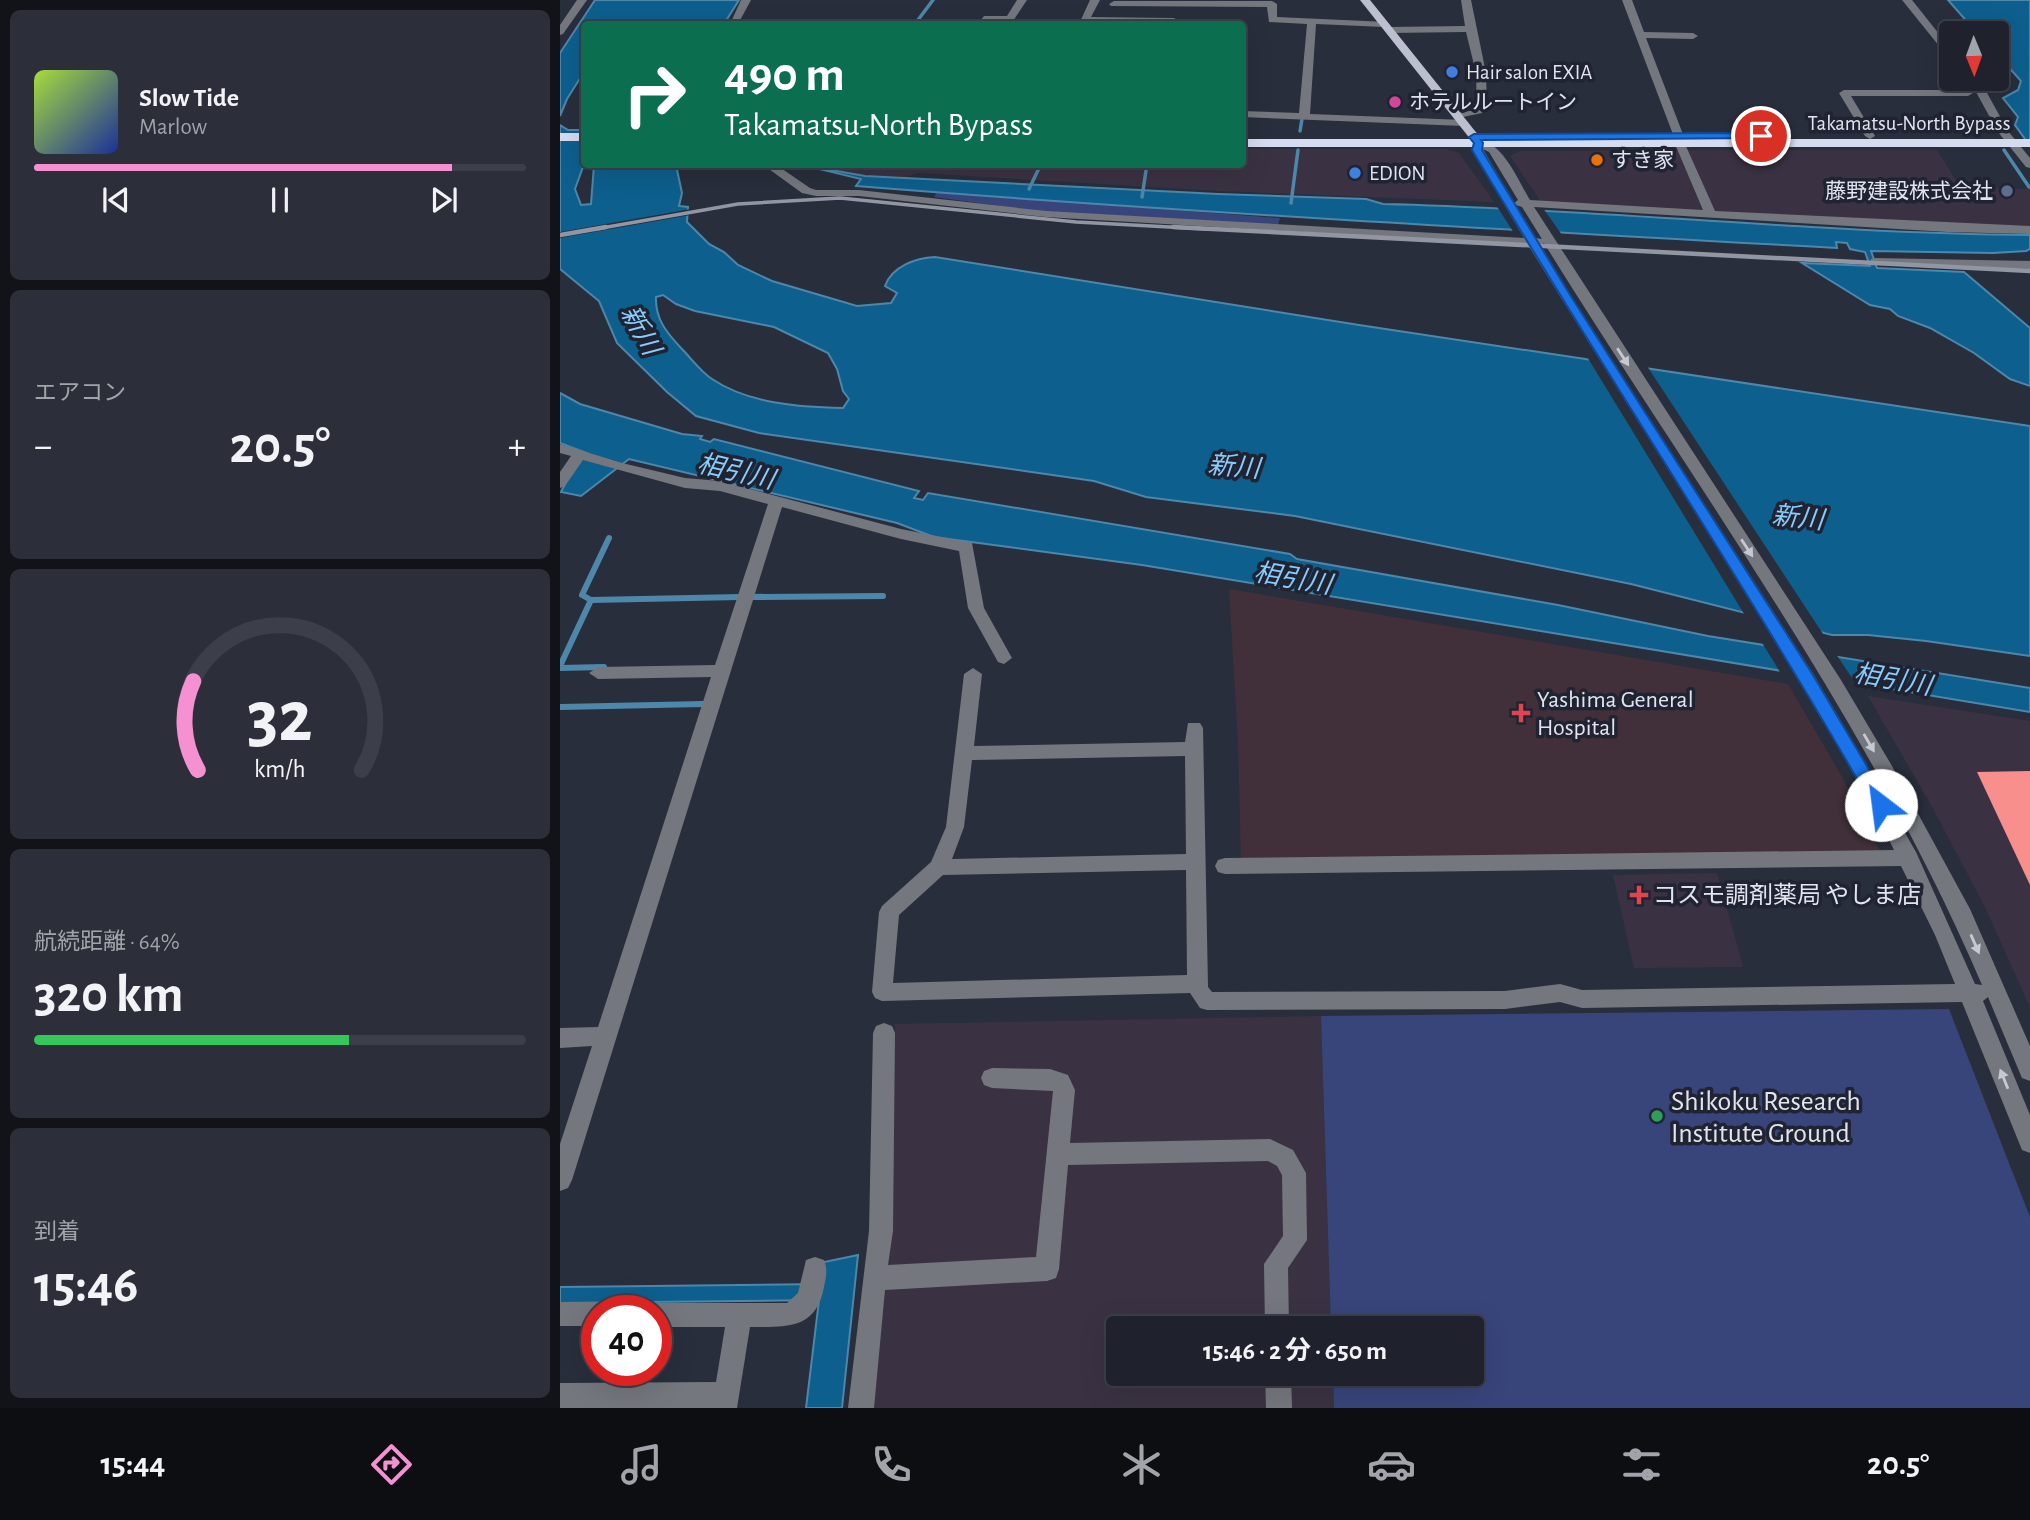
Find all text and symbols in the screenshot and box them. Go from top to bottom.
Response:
north arrow [1939,21,2009,91]
map controls [1939,21,2009,91]
icon: right [609,49,700,140]
text: 490 m [724,51,845,100]
place label: Hair salon EXIA [1466,62,1592,83]
marker: Hair salon EXIA [1444,64,1460,80]
text: Slow Tide [139,85,239,111]
place label: ホテルルートイン [1409,92,1577,113]
marker: ホテルルートイン [1387,94,1403,110]
pin [1731,106,1791,166]
text: Takamatsu-North Bypass [724,109,1033,141]
street label: Takamatsu-North Bypass [1808,113,2010,134]
text: Marlow [139,116,207,139]
icon: arrive [1742,117,1780,155]
place label: すき家 [1611,149,1674,171]
marker: すき家 [1589,152,1605,168]
place label: EDION [1369,163,1426,184]
marker: EDION [1347,165,1363,181]
place label: 藤野建設株式会社 [1825,180,1993,202]
icon: previous [97,181,135,219]
icon: pause [261,181,299,219]
icon: next [425,181,463,219]
marker: 藤野建設株式会社 [1999,183,2015,199]
water label: 新川 [616,301,666,362]
one-way arrow [1617,348,1630,367]
text: エアコン [34,382,126,405]
text: 20.5° [229,420,331,472]
text: − [34,428,52,466]
text: + [508,428,526,466]
water label: 相引川 [695,450,780,494]
water label: 新川 [1207,451,1264,482]
water label: 新川 [1771,501,1828,534]
one-way arrow [1740,539,1753,558]
water label: 相引川 [1252,558,1337,599]
water label: 相引川 [1852,659,1937,700]
text: 32 [247,682,313,755]
place label: Yashima General Hospital [1537,688,1694,740]
marker: Yashima General Hospital [1511,703,1531,723]
one-way arrow [1863,733,1876,752]
text: km/h [254,757,306,782]
position arrow [1844,768,1918,842]
place label: コスモ調剤薬局 やしま店 [1653,882,1921,908]
marker: コスモ調剤薬局 やしま店 [1631,887,1647,903]
text: 航続距離 · 64% [34,931,180,954]
one-way arrow [1969,934,1981,954]
text: 320 km [34,969,184,1021]
one-way arrow [1998,1068,2009,1089]
place label: Shikoku Research Institute Ground [1671,1088,1861,1148]
marker: Shikoku Research Institute Ground [1649,1108,1665,1124]
text: 到着 [34,1221,80,1244]
text: 15:46 [34,1259,138,1311]
speed limit sign: 40 [581,1295,672,1386]
text: 15:46 · 2 分 · 650 m [1203,1338,1387,1364]
icon: directions [367,1440,416,1489]
icon: music [617,1440,666,1489]
icon: phone [867,1440,916,1489]
icon: climate [1117,1440,1166,1489]
icon: car [1367,1440,1416,1489]
icon: filters [1617,1440,1666,1489]
text: 15:44 [101,1448,165,1480]
text: 20.5° [1867,1448,1929,1480]

